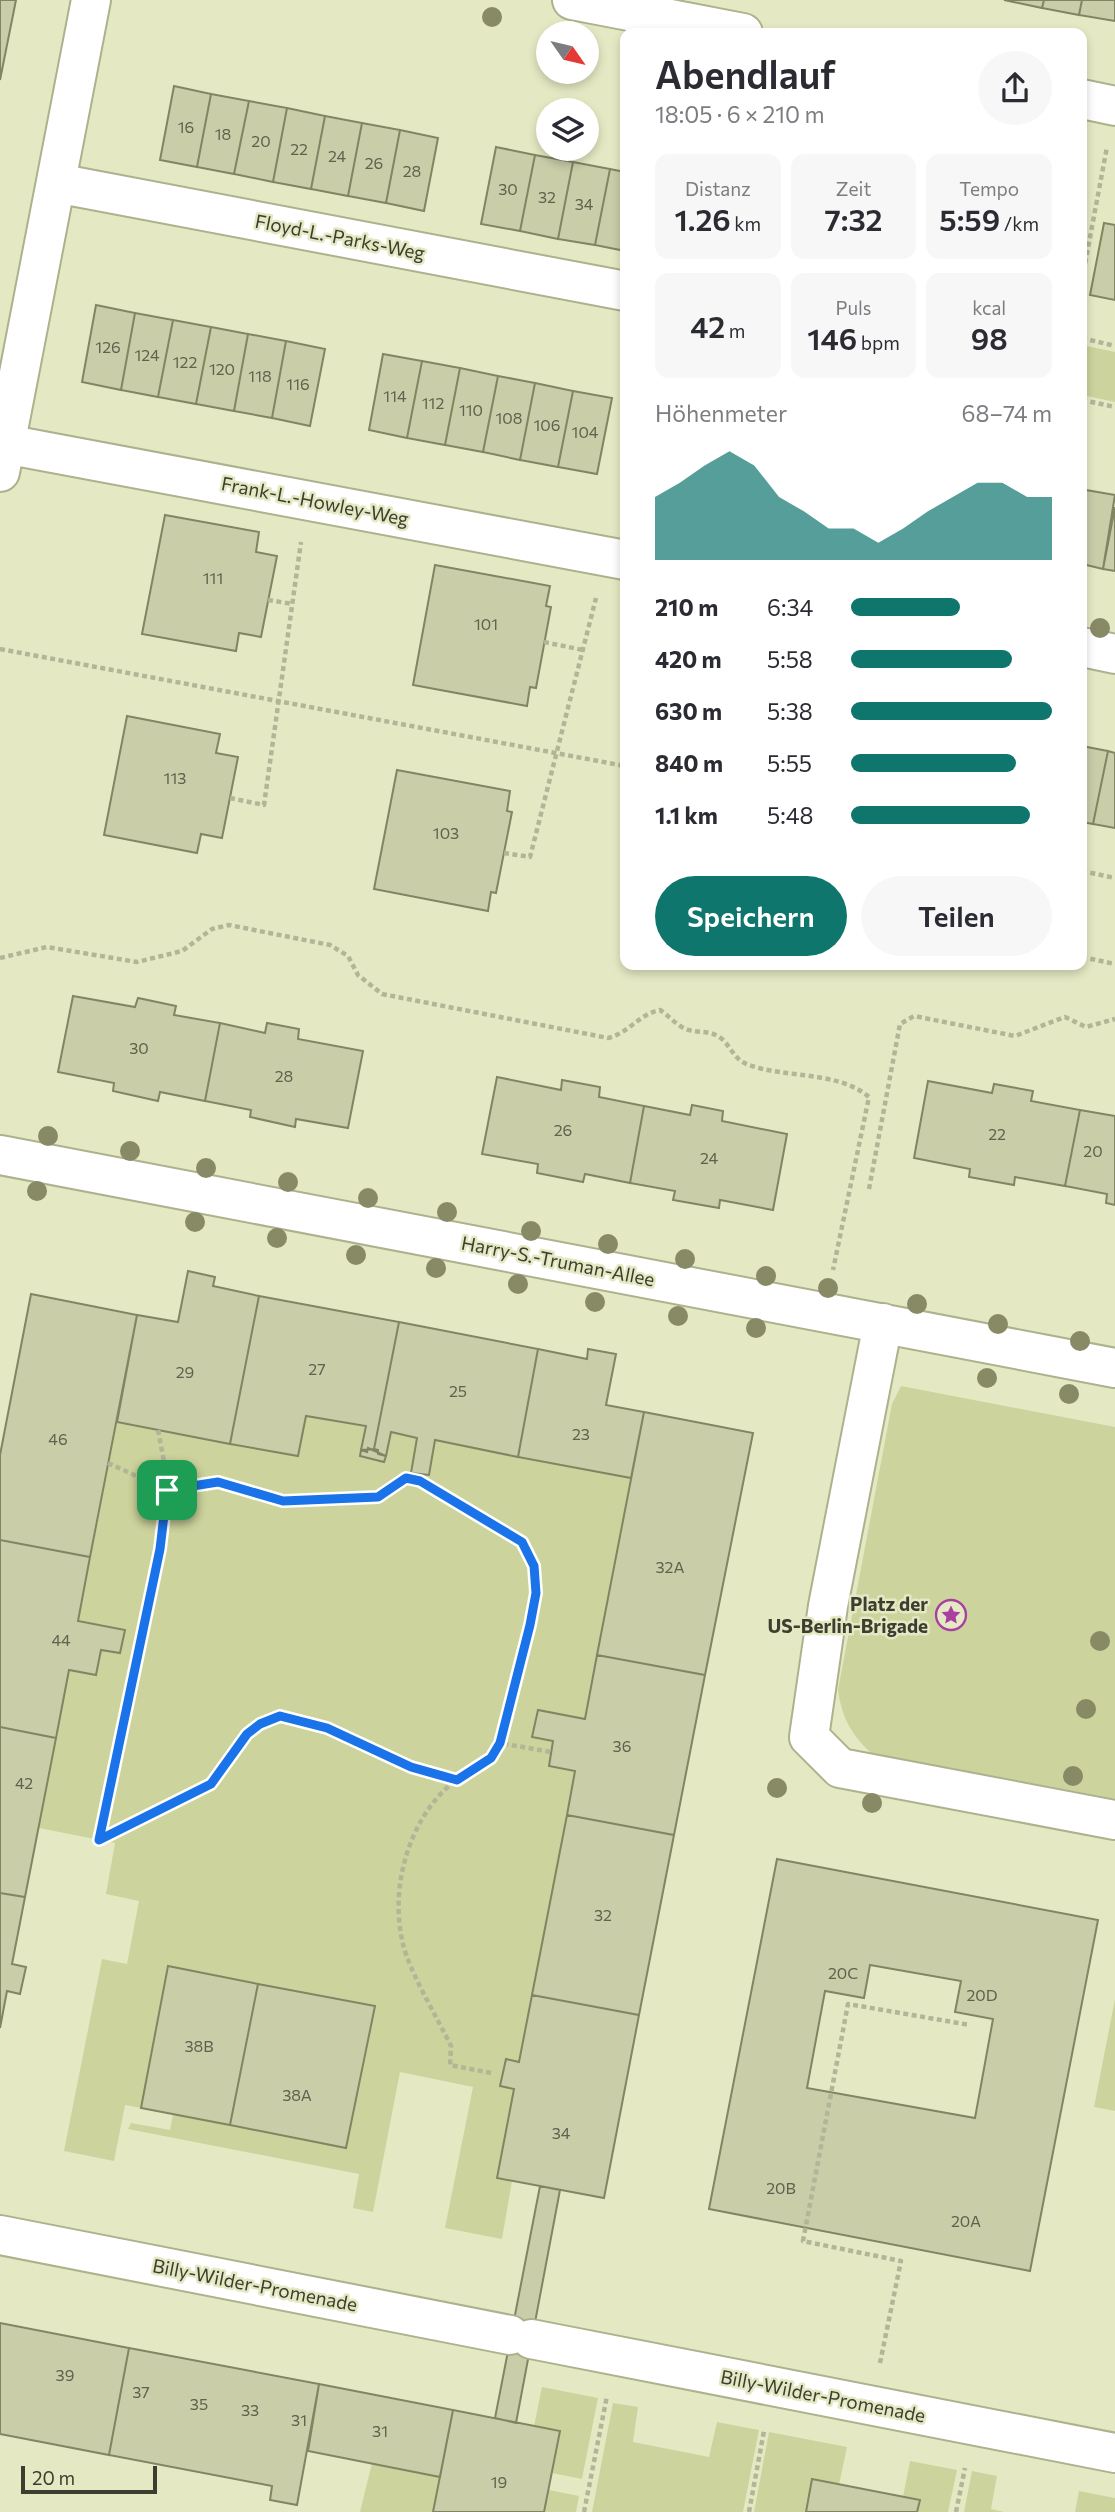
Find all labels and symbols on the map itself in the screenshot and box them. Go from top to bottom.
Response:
north arrow [536,21,598,84]
house number: 16 [178,117,194,136]
house number: 18 [215,124,231,143]
house number: 20 [251,131,271,150]
house number: 22 [290,139,308,158]
house number: 24 [328,146,346,165]
house number: 26 [365,153,383,172]
house number: 28 [403,161,421,180]
house number: 30 [498,179,518,198]
house number: 32 [538,187,556,206]
house number: 34 [575,194,594,213]
street label: Floyd-L.-Parks-Weg [253,209,427,264]
house number: 126 [95,337,121,356]
house number: 124 [134,345,160,364]
house number: 122 [173,352,197,371]
house number: 120 [209,359,235,378]
house number: 118 [248,366,272,385]
house number: 116 [286,374,310,393]
house number: 114 [383,386,407,405]
house number: 112 [422,393,444,412]
house number: 110 [459,400,483,419]
house number: 108 [496,408,523,427]
house number: 106 [534,415,561,434]
house number: 104 [572,422,599,441]
street label: Frank-L.-Howley-Weg [219,471,411,530]
house number: 111 [203,568,223,587]
house number: 101 [474,614,498,633]
house number: 113 [164,768,186,787]
house number: 103 [433,823,459,842]
house number: 30 [129,1038,149,1057]
house number: 28 [275,1066,293,1085]
house number: 26 [554,1120,572,1139]
house number: 22 [988,1124,1006,1143]
house number: 20 [1083,1141,1103,1160]
house number: 24 [700,1148,718,1167]
street label: Harry-S.-Truman-Allee [459,1230,657,1291]
house number: 27 [308,1359,326,1378]
house number: 29 [176,1362,194,1381]
house number: 25 [449,1381,467,1400]
house number: 23 [572,1424,590,1443]
house number: 46 [48,1429,68,1448]
pin [137,1460,197,1520]
house number: 32A [656,1557,685,1576]
place label: Platz der US-Berlin-Brigade [767,1592,928,1637]
place icon: Platz der US-Berlin-Brigade [934,1598,968,1632]
house number: 44 [51,1630,71,1649]
house number: 36 [613,1736,631,1755]
house number: 42 [15,1773,33,1792]
house number: 32 [594,1905,612,1924]
house number: 20C [828,1963,858,1982]
house number: 20D [966,1985,998,2004]
house number: 38B [184,2036,214,2055]
house number: 38A [282,2085,312,2104]
house number: 34 [552,2123,571,2142]
house number: 20B [766,2178,796,2197]
house number: 20A [951,2211,981,2230]
street label: Billy-Wilder-Promenade [151,2253,360,2316]
street label: Billy-Wilder-Promenade [719,2364,928,2427]
house number: 39 [56,2365,74,2384]
house number: 37 [132,2382,150,2401]
house number: 35 [190,2394,208,2413]
house number: 33 [241,2400,259,2419]
house number: 31 [291,2410,307,2429]
house number: 31 [372,2421,388,2440]
scale bar [21,2463,158,2495]
house number: 19 [491,2472,507,2491]

